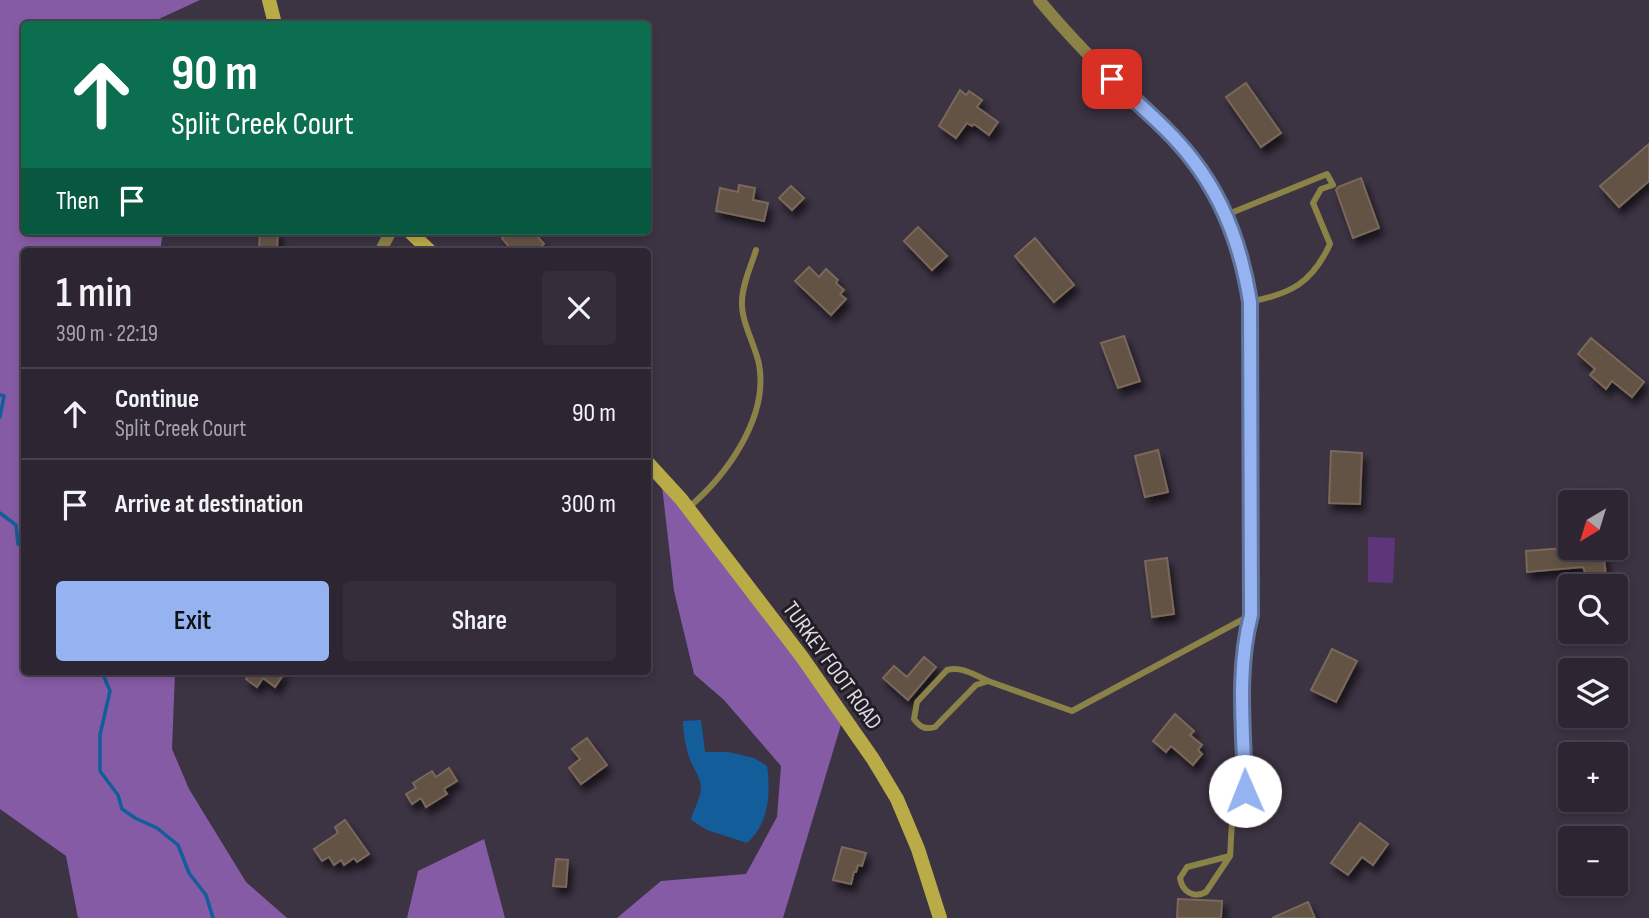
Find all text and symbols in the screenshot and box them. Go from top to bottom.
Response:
text: 90 m [171,45,258,104]
icon: ahead [56,49,147,140]
pin [1082,49,1142,109]
icon: arrive [1093,60,1131,98]
text: Split Creek Court [171,105,354,144]
icon: arrive [113,182,151,220]
text: Then [56,186,99,217]
text: 1 min [56,268,132,319]
button: close [542,271,616,345]
text: 390 m · 22:19 [56,320,158,348]
text: Continue [115,384,199,415]
icon: ahead [56,395,94,433]
text: 90 m [572,398,616,429]
text: Split Creek Court [115,415,246,443]
icon: arrive [56,486,94,524]
text: Arrive at destination [115,489,303,520]
text: 300 m [561,489,616,520]
north arrow [1558,490,1628,560]
map controls [1558,490,1628,896]
button: search [1558,574,1628,644]
button: Exit [56,581,329,661]
button: Share [343,581,616,661]
street label: TURKEY FOOT ROAD [776,596,888,735]
button: layers [1558,658,1628,728]
button: + [1558,742,1628,812]
position arrow [1208,754,1282,828]
button: − [1558,826,1628,896]

